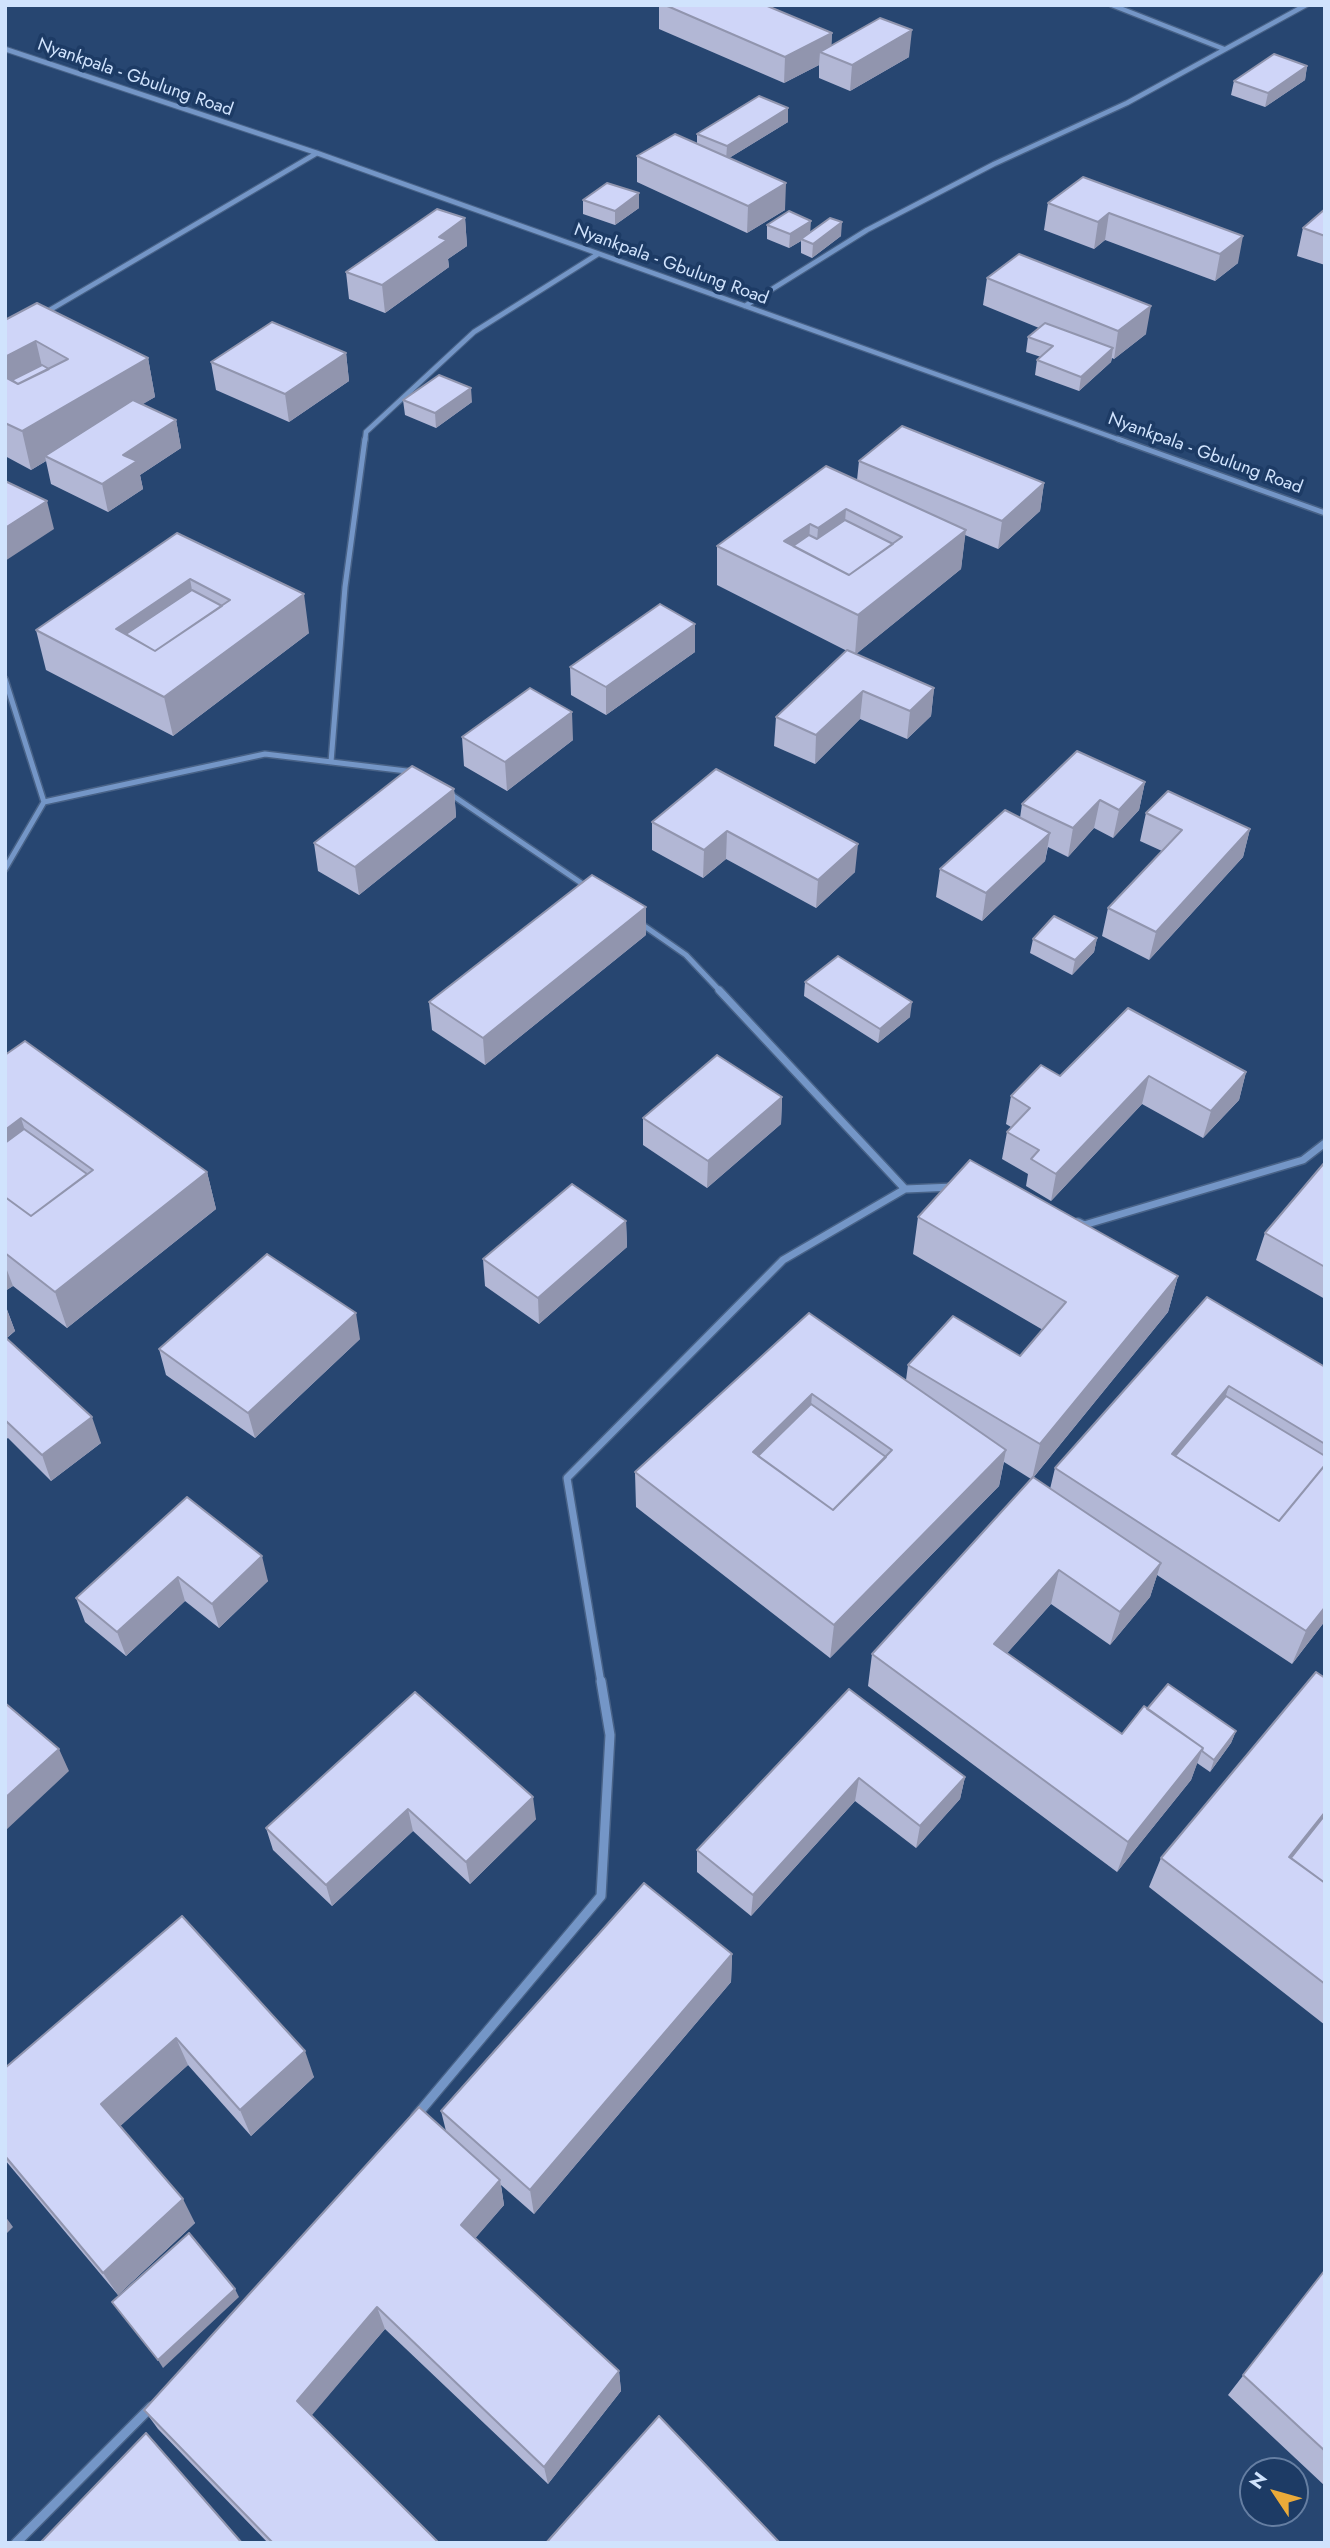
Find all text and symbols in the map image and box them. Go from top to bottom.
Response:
street label: Nyankpala - Gbulung Road [34,34,236,122]
street label: Nyankpala - Gbulung Road [571,220,771,310]
street label: Nyankpala - Gbulung Road [1105,409,1305,499]
north arrow [1239,2457,1309,2527]
text: N [1243,2466,1274,2495]

